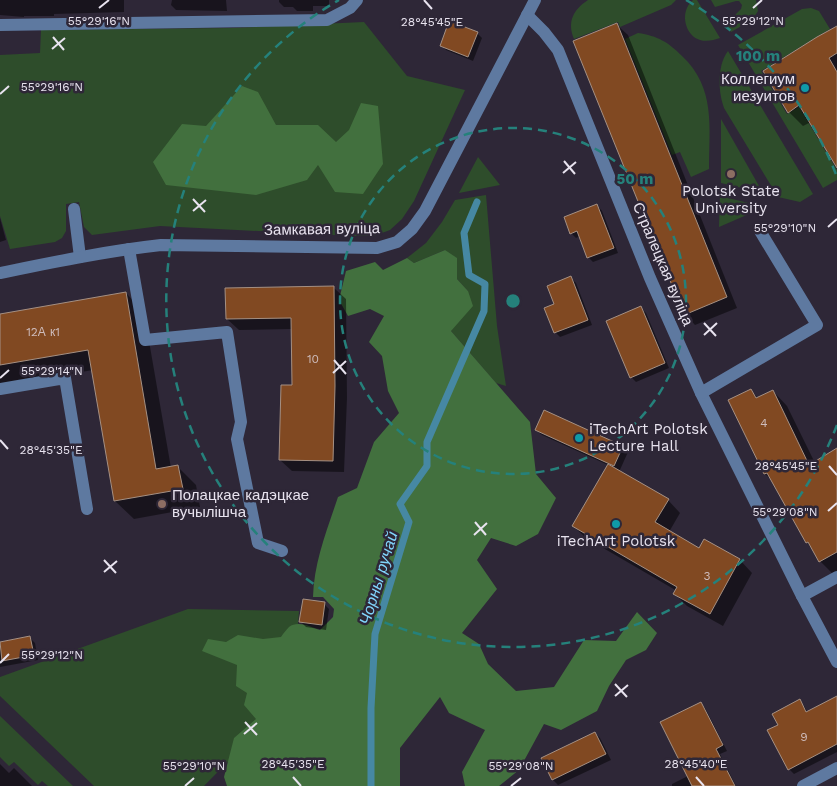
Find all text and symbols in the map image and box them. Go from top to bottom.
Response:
text: 55°29'16"N [68,14,130,28]
text: 55°29'12"N [722,14,784,28]
text: 28°45'45"E [401,15,464,29]
text: 100 m [736,47,780,65]
place label: Коллегиум иезуитов [721,70,795,105]
text: 55°29'16"N [21,80,83,94]
marker: Коллегиум иезуитов [799,82,811,94]
marker: Polotsk State University [725,168,737,180]
text: 50 m [617,170,653,188]
place label: Polotsk State University [682,182,780,217]
street label: Стралецкая вуліца [629,200,697,329]
street label: Замкавая вуліца [264,219,381,239]
text: 55°29'10"N [754,221,816,235]
centre of rings [504,292,522,310]
house number: 12А к1 [26,325,60,339]
house number: 10 [307,352,319,366]
text: 55°29'14"N [21,364,83,378]
house number: 4 [760,416,768,430]
place label: iTechArt Polotsk Lecture Hall [589,420,708,455]
marker: iTechArt Polotsk Lecture Hall [573,432,585,444]
text: 28°45'35"E [19,443,83,457]
text: 28°45'45"E [755,459,818,473]
place label: Полацкае кадэцкае вучылішча [172,486,309,521]
marker: Полацкае кадэцкае вучылішча [156,498,168,510]
text: 55°29'08"N [752,505,818,519]
marker: iTechArt Polotsk [610,518,622,530]
water label: Чорны ручай [355,529,402,627]
place label: iTechArt Polotsk [557,532,676,550]
house number: 3 [704,569,711,583]
text: 55°29'12"N [21,648,83,662]
house number: 9 [800,730,808,744]
text: 28°45'35"E [261,757,325,771]
text: 28°45'40"E [665,757,728,771]
text: 55°29'10"N [163,759,225,773]
text: 55°29'08"N [488,759,554,773]

